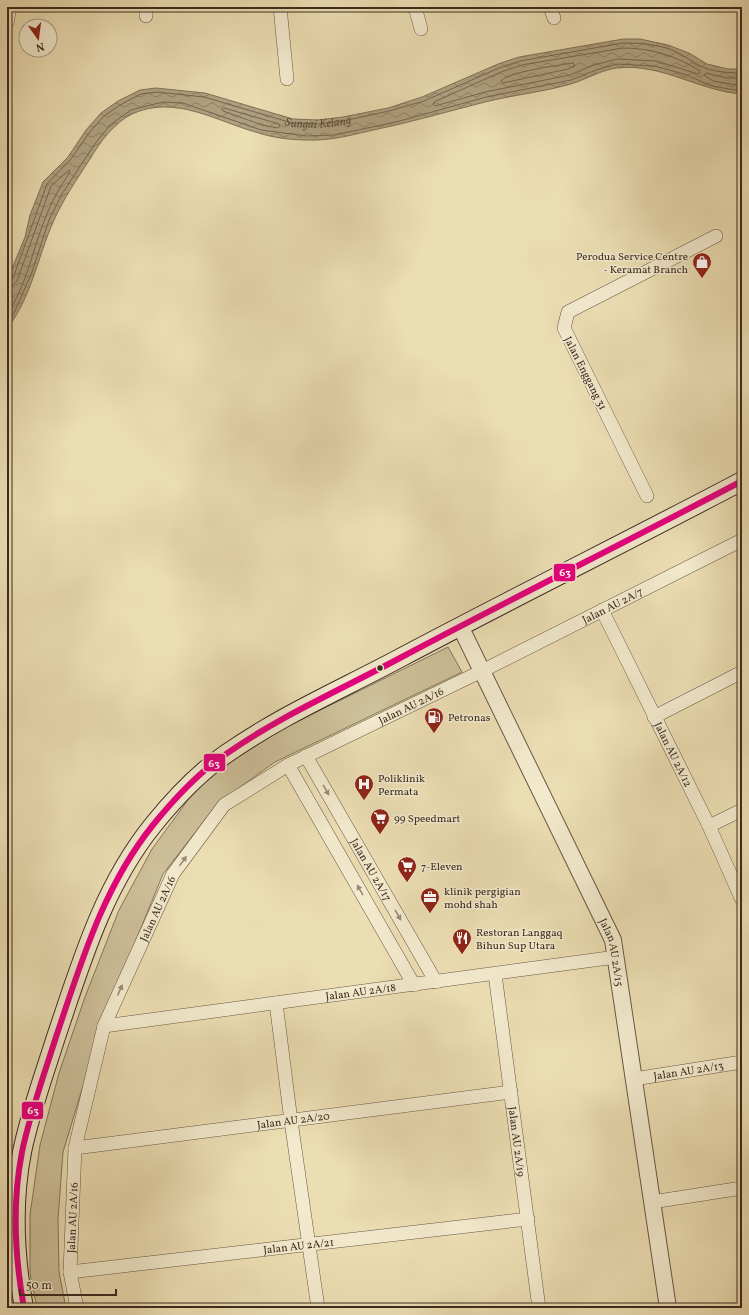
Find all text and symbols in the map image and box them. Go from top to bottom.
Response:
north arrow [18,18,58,58]
text: N [34,38,46,54]
water label: Sungai Kelang [283,112,353,133]
place label: Perodua Service Centre - Keramat Branch [576,250,688,278]
shop icon: Perodua Service Centre - Keramat Branch [691,251,713,279]
street label: Jalan Enggang 31 [560,334,610,413]
line badge: 63 [553,563,576,582]
text: 63 [559,566,571,581]
street label: Jalan AU 2A/7 [580,585,646,628]
unlabelled marker [375,663,385,673]
street label: Jalan AU 2A/16 [376,684,447,729]
fuel station icon: Petronas [423,706,445,734]
place label: Petronas [448,711,491,726]
street label: Jalan AU 2A/12 [650,720,695,790]
line badge: 63 [203,753,226,772]
text: 63 [208,757,220,772]
place label: Poliklinik Permata [378,772,425,800]
hospital icon: Poliklinik Permata [353,773,375,801]
one-way arrow [322,784,329,796]
supermarket icon: 99 Speedmart [369,807,391,835]
place label: 99 Speedmart [394,812,461,827]
street label: Jalan AU 2A/17 [346,836,394,905]
one-way arrow [179,855,187,866]
supermarket icon: 7-Eleven [396,855,418,883]
place label: 7-Eleven [421,860,463,875]
street label: Jalan AU 2A/16 [137,874,180,945]
one-way arrow [357,884,364,896]
place label: klinik pergigian mohd shah [444,885,521,913]
office icon: klinik pergigian mohd shah [419,886,441,914]
one-way arrow [394,909,401,921]
street label: Jalan AU 2A/15 [595,916,626,988]
place label: Restoran Langgaq Bihun Sup Utara [476,926,563,954]
restaurant icon: Restoran Langgaq Bihun Sup Utara [451,927,473,955]
street label: Jalan AU 2A/18 [325,981,397,1005]
one-way arrow [117,984,123,996]
street label: Jalan AU 2A/13 [652,1059,725,1085]
line badge: 63 [21,1101,44,1120]
text: 63 [27,1104,39,1119]
street label: Jalan AU 2A/19 [504,1106,528,1178]
street label: Jalan AU 2A/20 [256,1109,331,1134]
street label: Jalan AU 2A/16 [65,1182,83,1253]
street label: Jalan AU 2A/21 [263,1236,335,1259]
scale bar [20,1271,116,1297]
text: 50 m [26,1278,52,1294]

